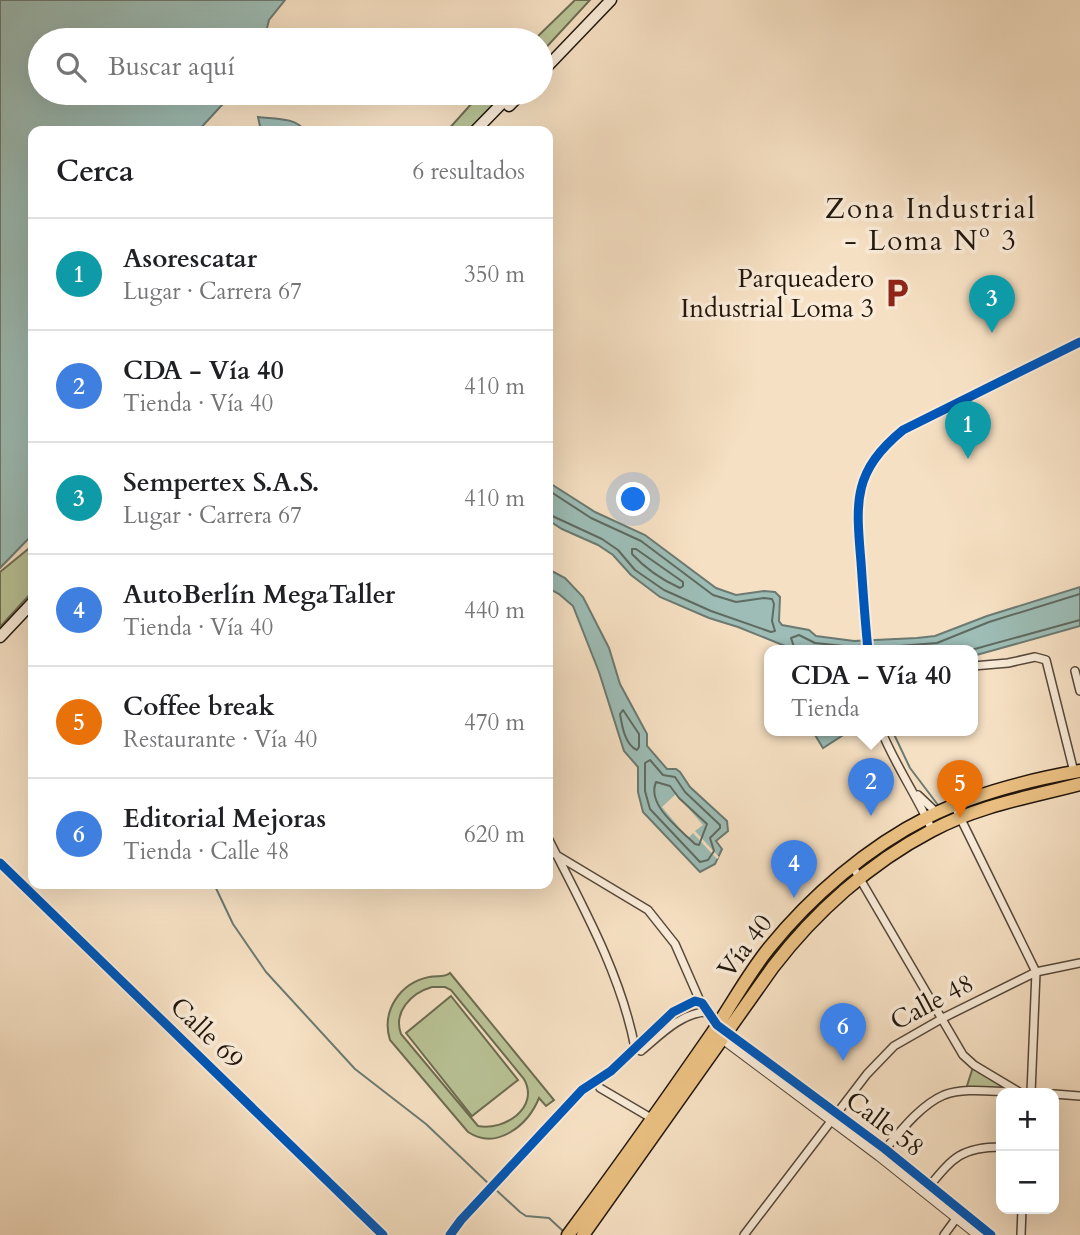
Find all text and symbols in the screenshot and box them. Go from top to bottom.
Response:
search box [28,28,553,105]
icon: search [52,48,90,86]
text: Buscar aquí [108,49,235,84]
text: Cerca [56,151,134,192]
text: 6 resultados [412,156,525,187]
district label: Zona Industrial - Loma Nº 3 [825,190,1037,260]
text: Asorescatar [123,241,257,276]
text: 1 [73,259,85,290]
text: 350 m [464,259,525,290]
place label: Parqueadero Industrial Loma 3 [680,261,874,326]
pin: 3 [969,275,1015,333]
text: Lugar · Carrera 67 [123,276,302,307]
parking icon: Parqueadero Industrial Loma 3 [880,276,914,310]
text: CDA - Vía 40 [123,353,284,388]
text: 2 [73,371,85,402]
text: 410 m [464,371,525,402]
text: Tienda · Vía 40 [123,388,273,419]
pin: 1 [945,401,991,459]
text: Sempertex S.A.S. [123,465,319,500]
your location [616,482,650,516]
text: 3 [73,483,85,514]
text: 410 m [464,483,525,514]
text: Lugar · Carrera 67 [123,500,302,531]
text: AutoBerlín MegaTaller [123,577,395,612]
text: 4 [73,595,85,626]
text: 440 m [464,595,525,626]
text: Tienda · Vía 40 [123,612,273,643]
popup [764,645,978,736]
text: CDA - Vía 40 [791,658,951,693]
text: Coffee break [123,689,275,724]
text: Tienda [791,693,860,724]
text: 5 [73,707,85,738]
text: 470 m [464,707,525,738]
text: Restaurante · Vía 40 [123,724,317,755]
pin: 2 [848,758,894,816]
pin: 5 [937,760,983,818]
text: Editorial Mejoras [123,801,326,836]
text: 6 [73,819,85,850]
text: 620 m [464,819,525,850]
text: Tienda · Calle 48 [123,836,290,867]
pin: 4 [771,840,817,898]
street label: Vía 40 [710,907,780,985]
street label: Calle 48 [884,965,980,1039]
street label: Calle 69 [163,989,251,1077]
pin: 6 [820,1003,866,1061]
street label: Calle 58 [839,1083,931,1165]
map controls [996,1088,1059,1214]
button: + [996,1088,1059,1151]
button: − [996,1151,1059,1214]

